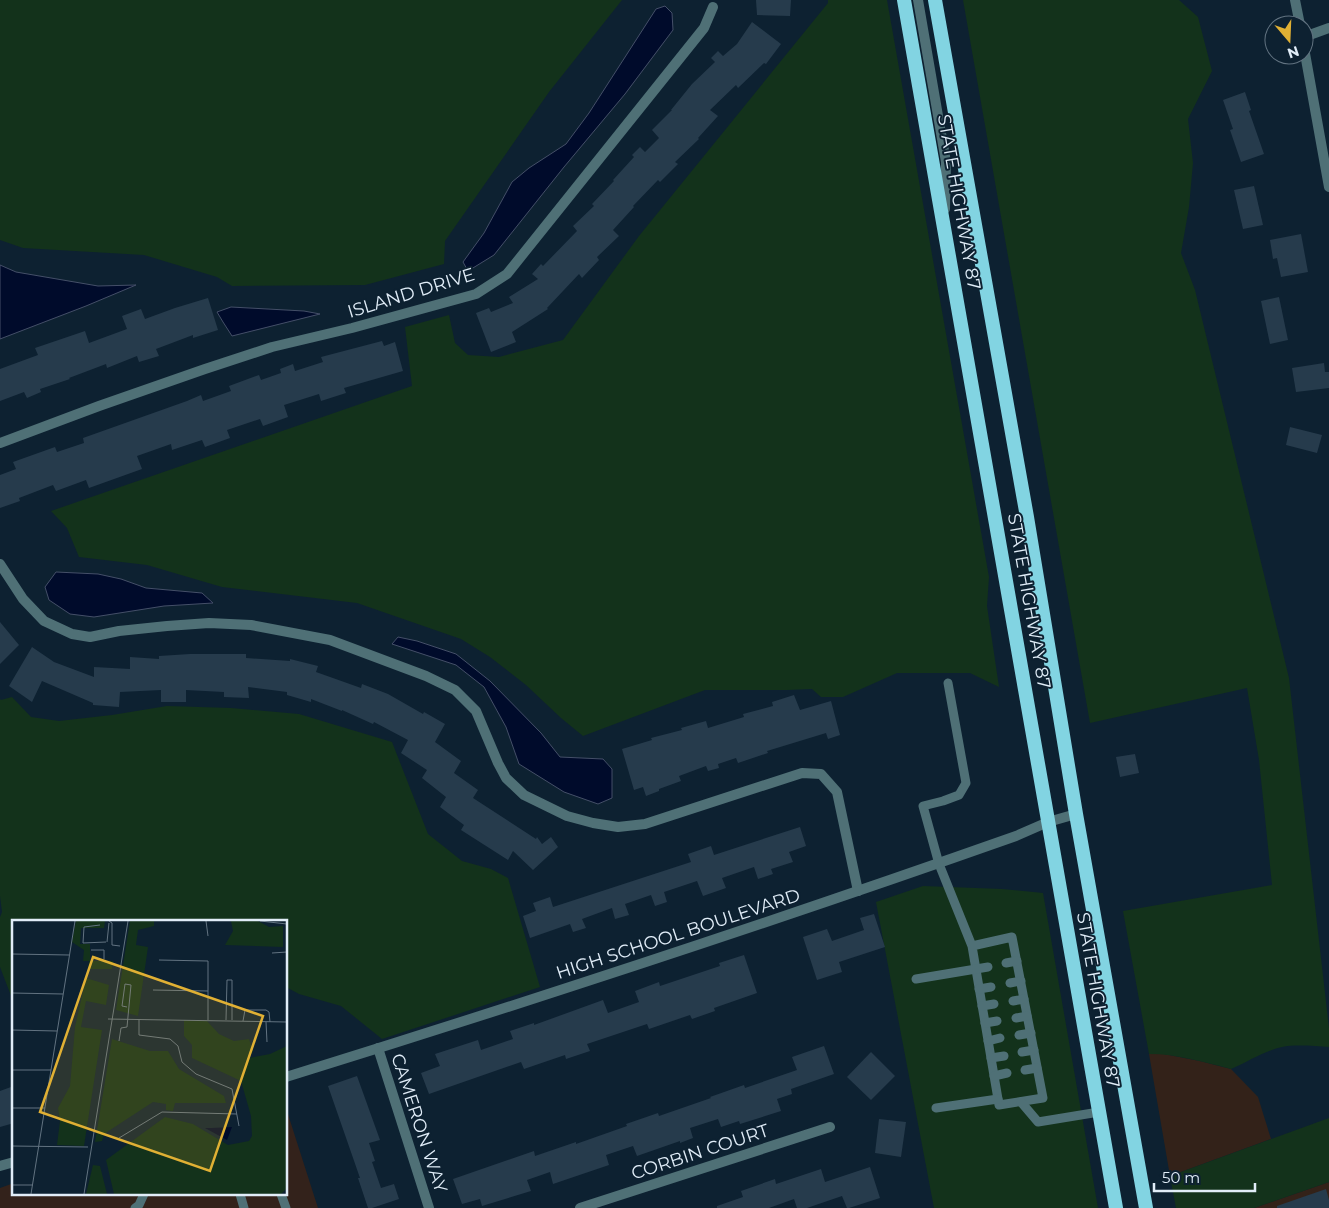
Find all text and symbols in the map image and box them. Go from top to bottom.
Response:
north arrow [1264,15,1314,65]
text: N [1285,42,1302,63]
street label: STATE HIGHWAY 87 [933,112,985,292]
street label: ISLAND DRIVE [345,263,477,323]
street label: STATE HIGHWAY 87 [1003,511,1055,691]
street label: HIGH SCHOOL BOULEVARD [553,884,803,984]
street label: STATE HIGHWAY 87 [1072,910,1124,1090]
inset map [12,920,288,1196]
street label: CAMERON WAY [386,1051,452,1196]
street label: CORBIN COURT [628,1119,772,1185]
scale bar [1154,1160,1255,1192]
text: 50 m [1162,1168,1200,1187]

